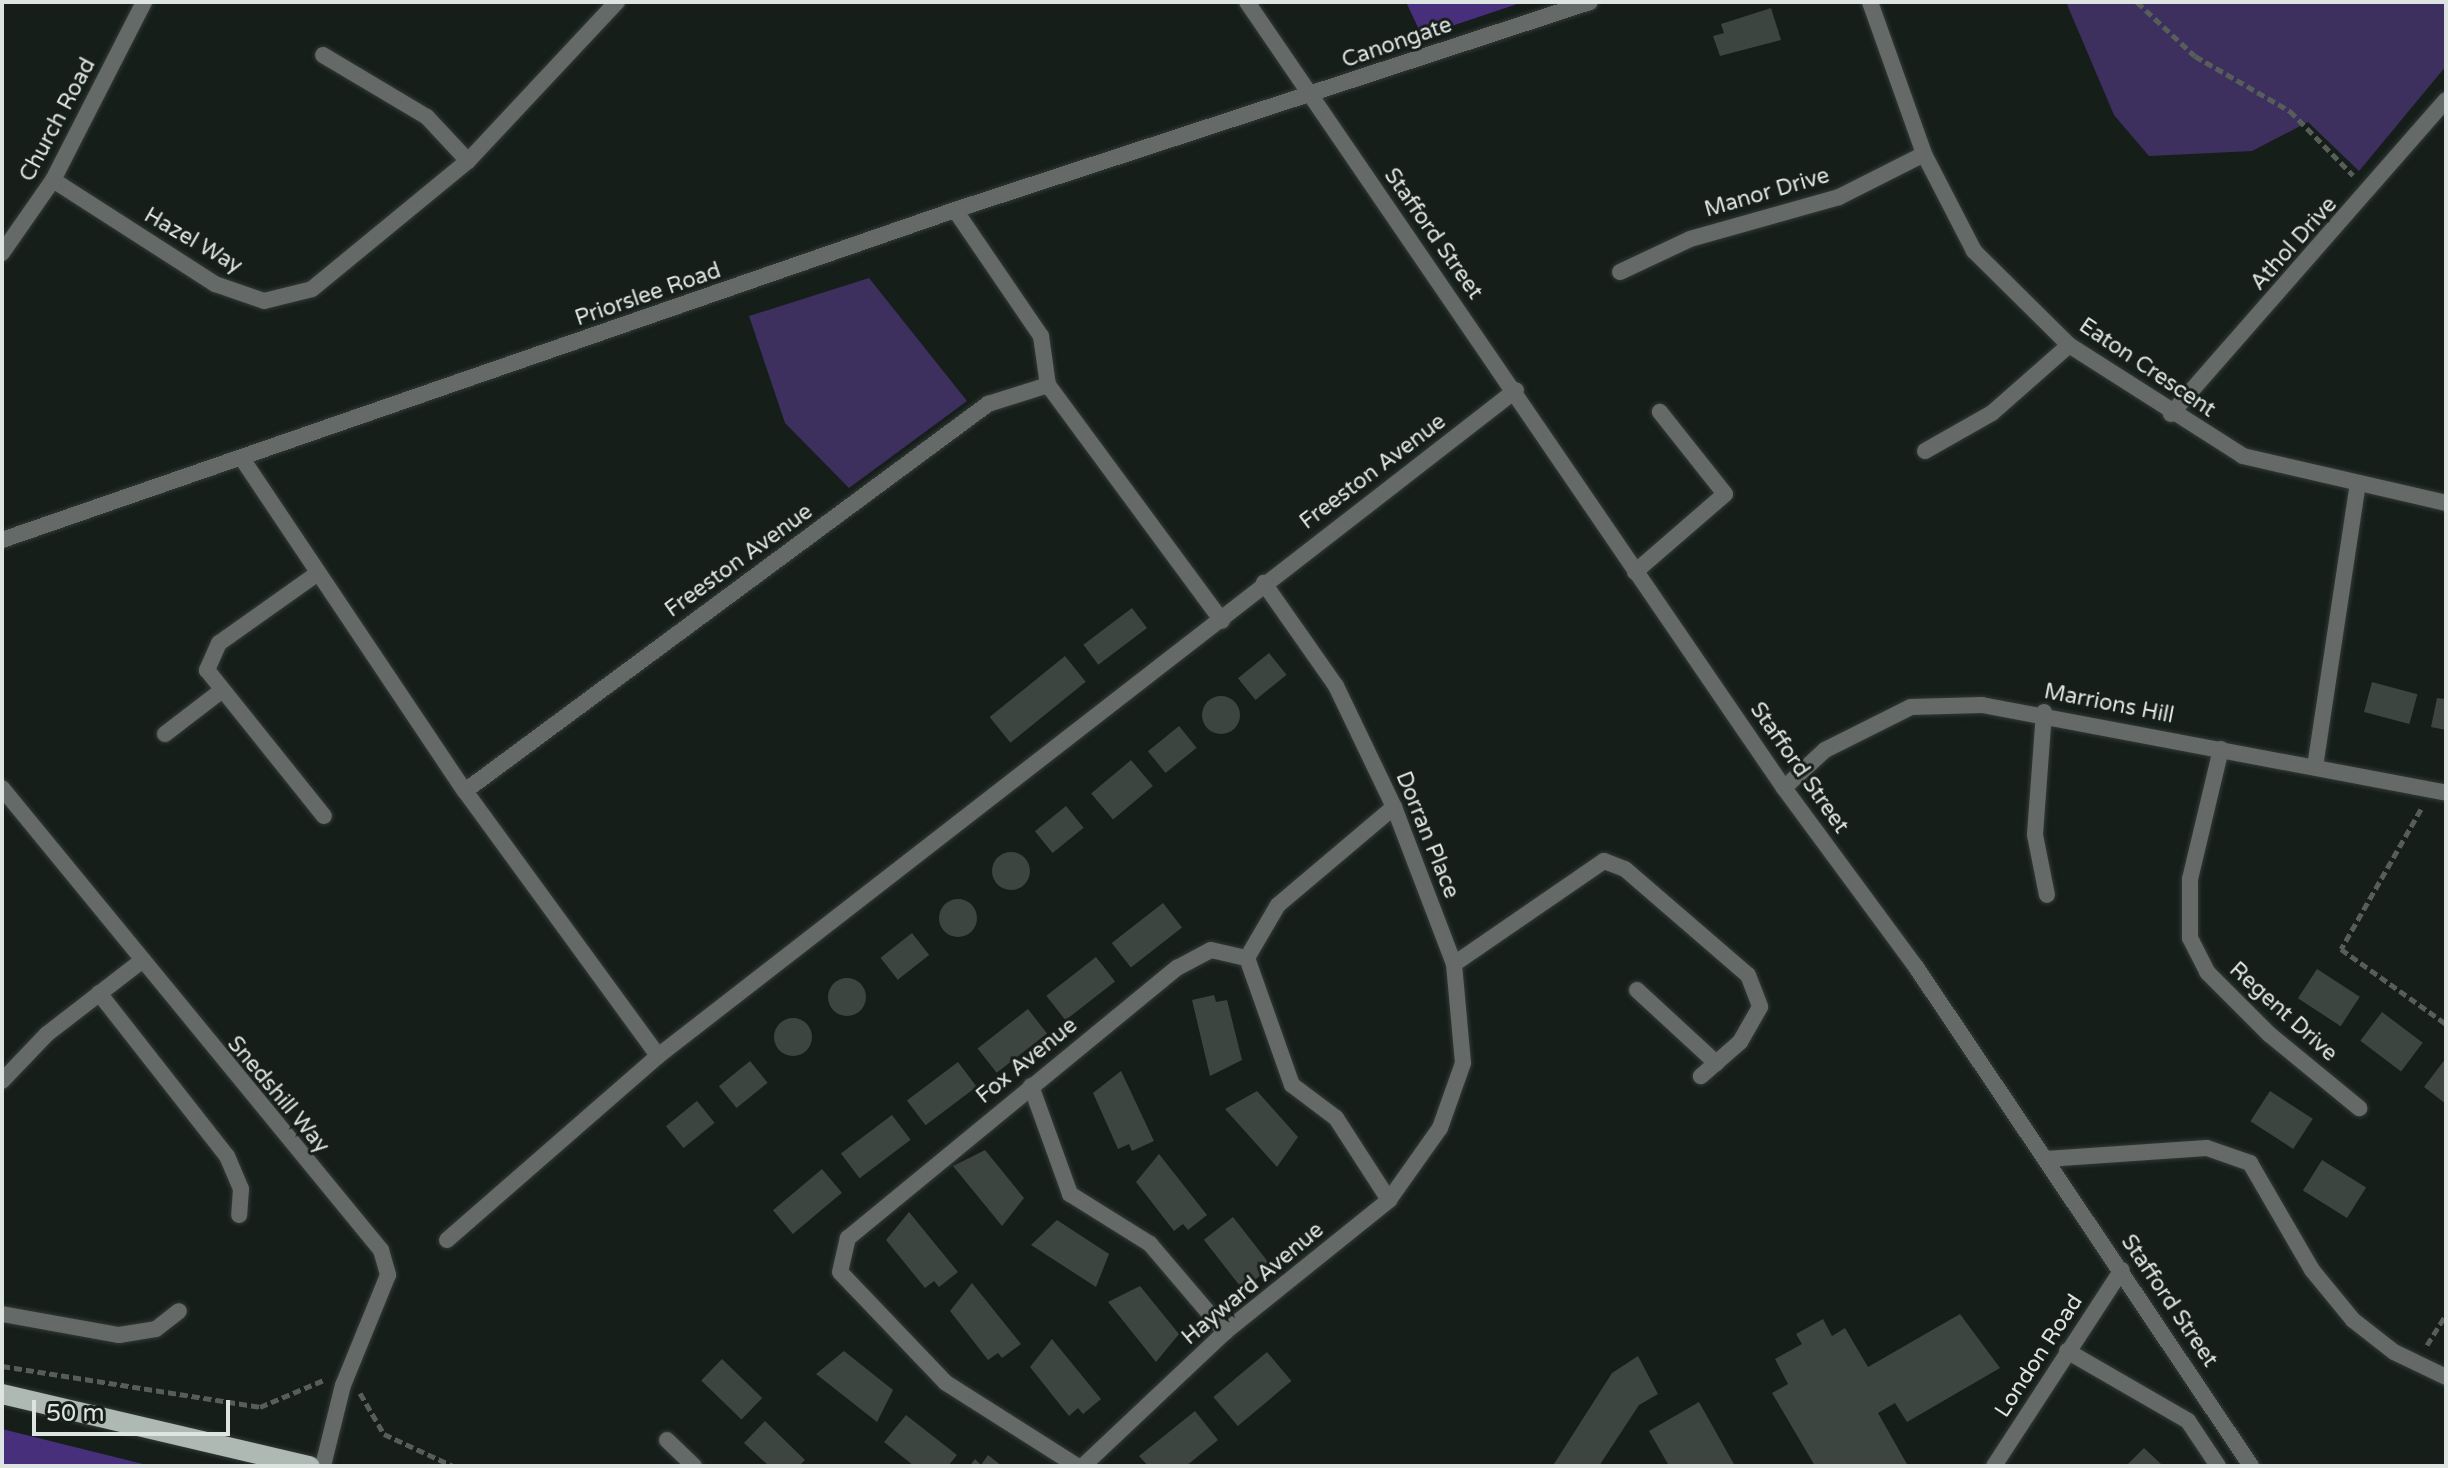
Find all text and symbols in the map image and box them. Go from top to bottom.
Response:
street label: Canongate [1339,12,1455,74]
street label: Church Road [14,54,102,186]
street label: Stafford Street [1378,163,1488,305]
street label: Manor Drive [1701,163,1833,223]
street label: Athol Drive [2245,192,2343,296]
street label: Hazel Way [139,202,247,280]
street label: Priorslee Road [572,258,724,332]
street label: Eaton Crescent [2074,313,2220,423]
street label: Freeston Avenue [1295,409,1451,535]
street label: Freeston Avenue [660,499,818,623]
street label: Marrions Hill [2042,678,2176,730]
street label: Stafford Street [1744,697,1854,839]
street label: Dorran Place [1390,768,1464,902]
street label: Regent Drive [2224,957,2342,1067]
street label: Fox Avenue [971,1012,1083,1110]
street label: Snedshill Way [221,1031,335,1159]
street label: Hayward Avenue [1177,1217,1329,1351]
street label: Stafford Street [2115,1230,2223,1372]
street label: London Road [1990,1290,2088,1422]
scale bar [36,1384,234,1434]
text: 50 m [46,1399,104,1428]

